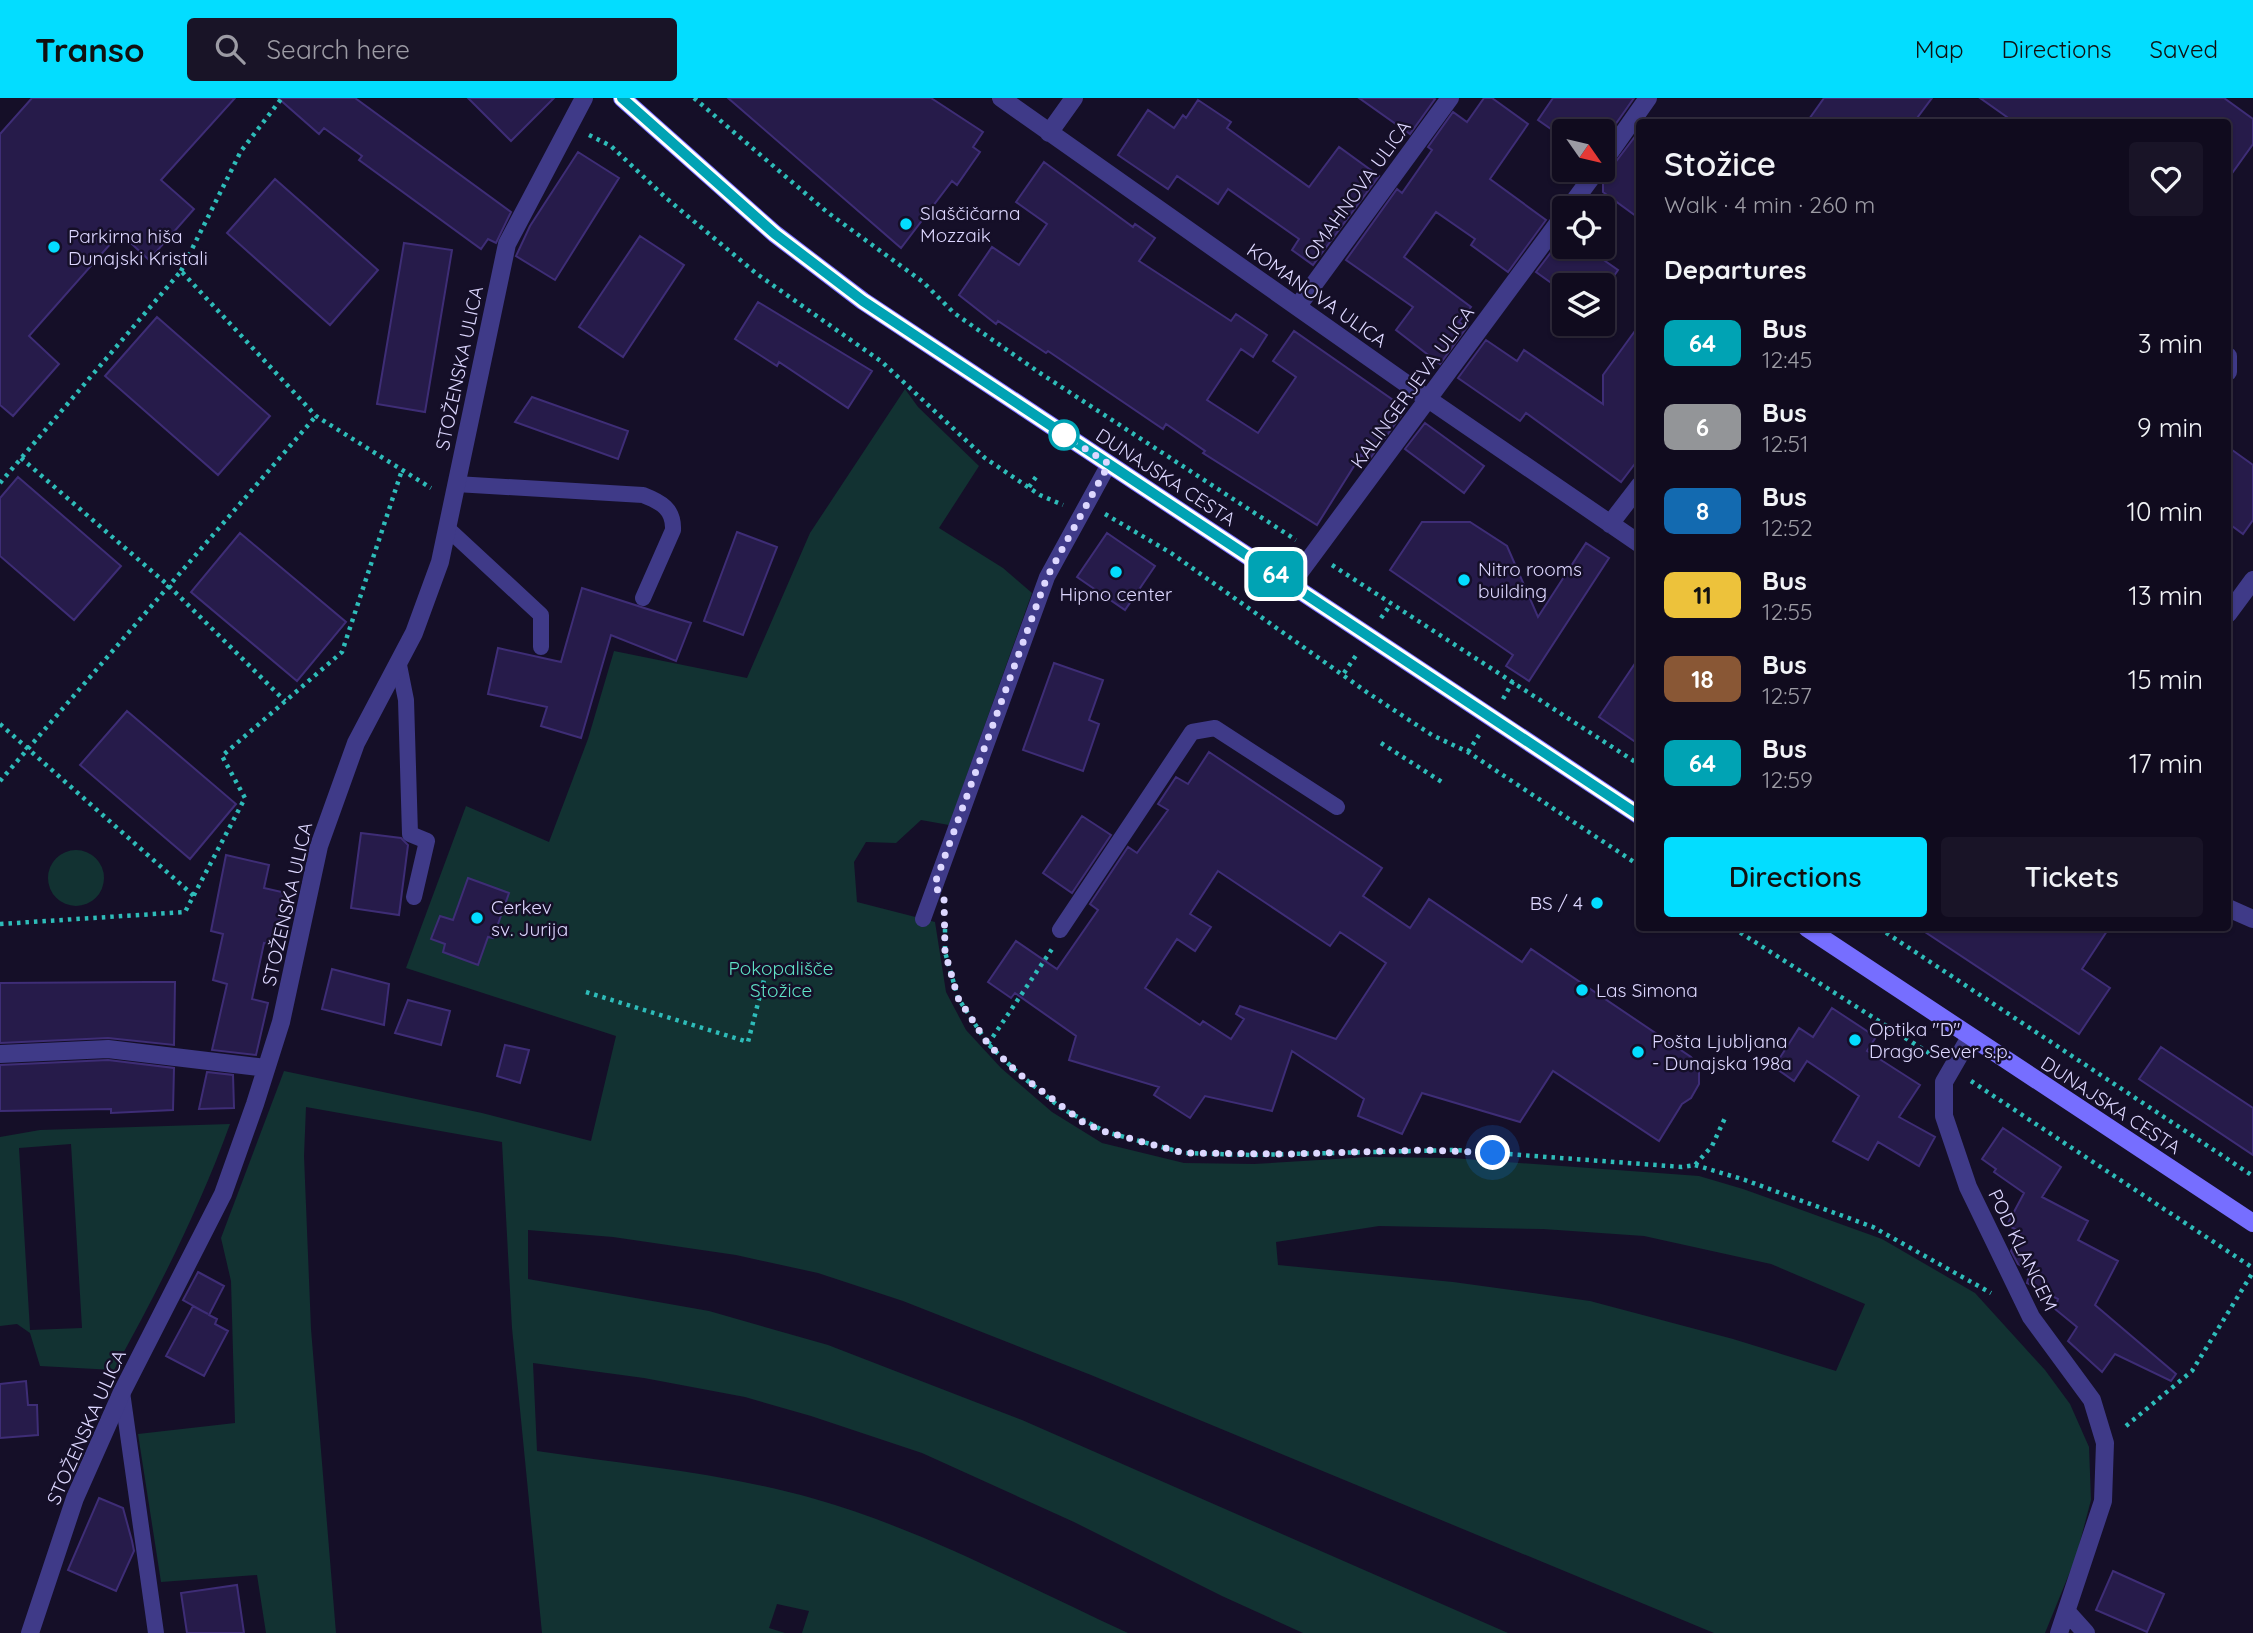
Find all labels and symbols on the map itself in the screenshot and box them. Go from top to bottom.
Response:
street label: OMAHNOVA ULICA [1298,115,1416,265]
north arrow [1552,119,1615,182]
place label: Slaščičarna Mozzaik [920,201,1021,247]
marker: Slaščičarna Mozzaik [898,216,914,232]
place label: Parkirna hiša Dunajski Kristali [68,224,208,270]
street label: KOMANOVA ULICA [1242,238,1392,352]
marker: Parkirna hiša Dunajski Kristali [46,239,62,255]
street label: STOŽENSKA ULICA [430,284,488,452]
street label: KALINGERJEVA ULICA [1345,301,1479,473]
unlabelled marker [1049,420,1079,450]
street label: DUNAJSKA CESTA [1092,423,1240,531]
line badge: 64 [1244,551,1308,597]
place label: Nitro rooms building [1478,557,1582,603]
marker: Hipno center [1108,564,1124,580]
marker: Nitro rooms building [1456,572,1472,588]
place label: Hipno center [1060,582,1173,606]
street label: STOŽENSKA ULICA [256,820,318,988]
place label: BS / 4 [1530,891,1583,915]
place label: Cerkev sv. Jurija [491,895,568,941]
marker: BS / 4 [1589,895,1605,911]
marker: Cerkev sv. Jurija [469,910,485,926]
park label: Pokopališče Stožice [729,956,833,1002]
place label: Las Simona [1596,978,1698,1002]
marker: Las Simona [1574,982,1590,998]
place label: Optika "D" Drago Sever s.p. [1869,1017,2011,1063]
place label: Pošta Ljubljana - Dunajska 198a [1652,1029,1792,1075]
marker: Optika "D" Drago Sever s.p. [1847,1032,1863,1048]
marker: Pošta Ljubljana - Dunajska 198a [1630,1044,1646,1060]
street label: DUNAJSKA CESTA [2037,1051,2185,1159]
your location [1475,1135,1510,1170]
street label: POD KLANCEM [1983,1185,2063,1315]
street label: STOŽENSKA ULICA [41,1346,131,1508]

